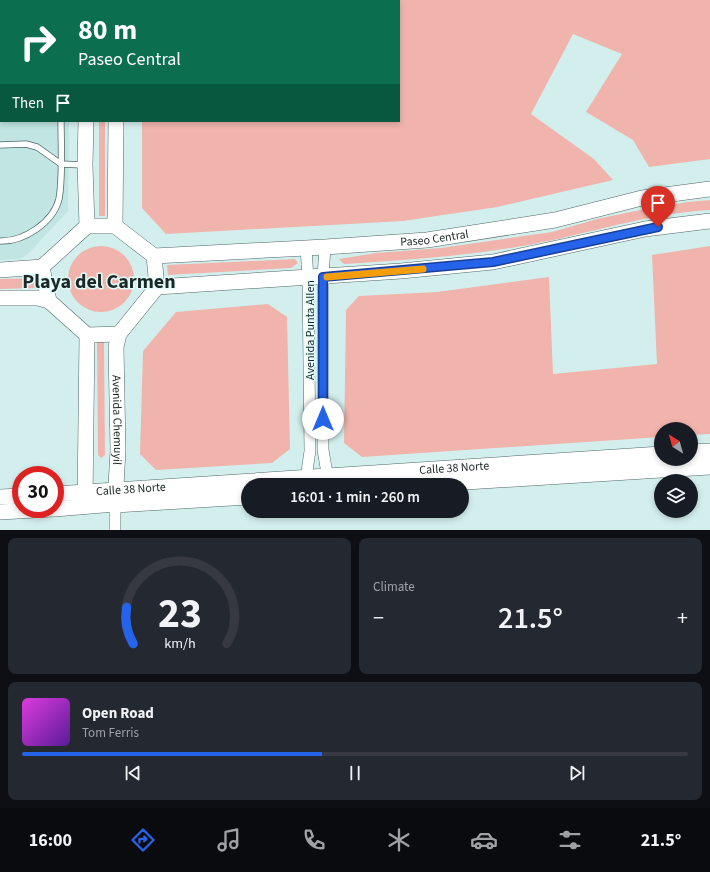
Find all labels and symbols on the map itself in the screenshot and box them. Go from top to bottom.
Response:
pin [641,186,675,227]
street label: Paseo Central [400,226,470,251]
district label: Playa del Carmen [22,268,176,296]
street label: Avenida Punta Allen [302,280,319,380]
street label: Avenida Chemuyil [108,375,126,465]
position arrow [302,398,344,440]
north arrow [654,422,698,466]
street label: Calle 38 Norte [419,457,490,479]
speed limit sign: 30 [12,466,64,518]
street label: Calle 38 Norte [95,479,166,500]

